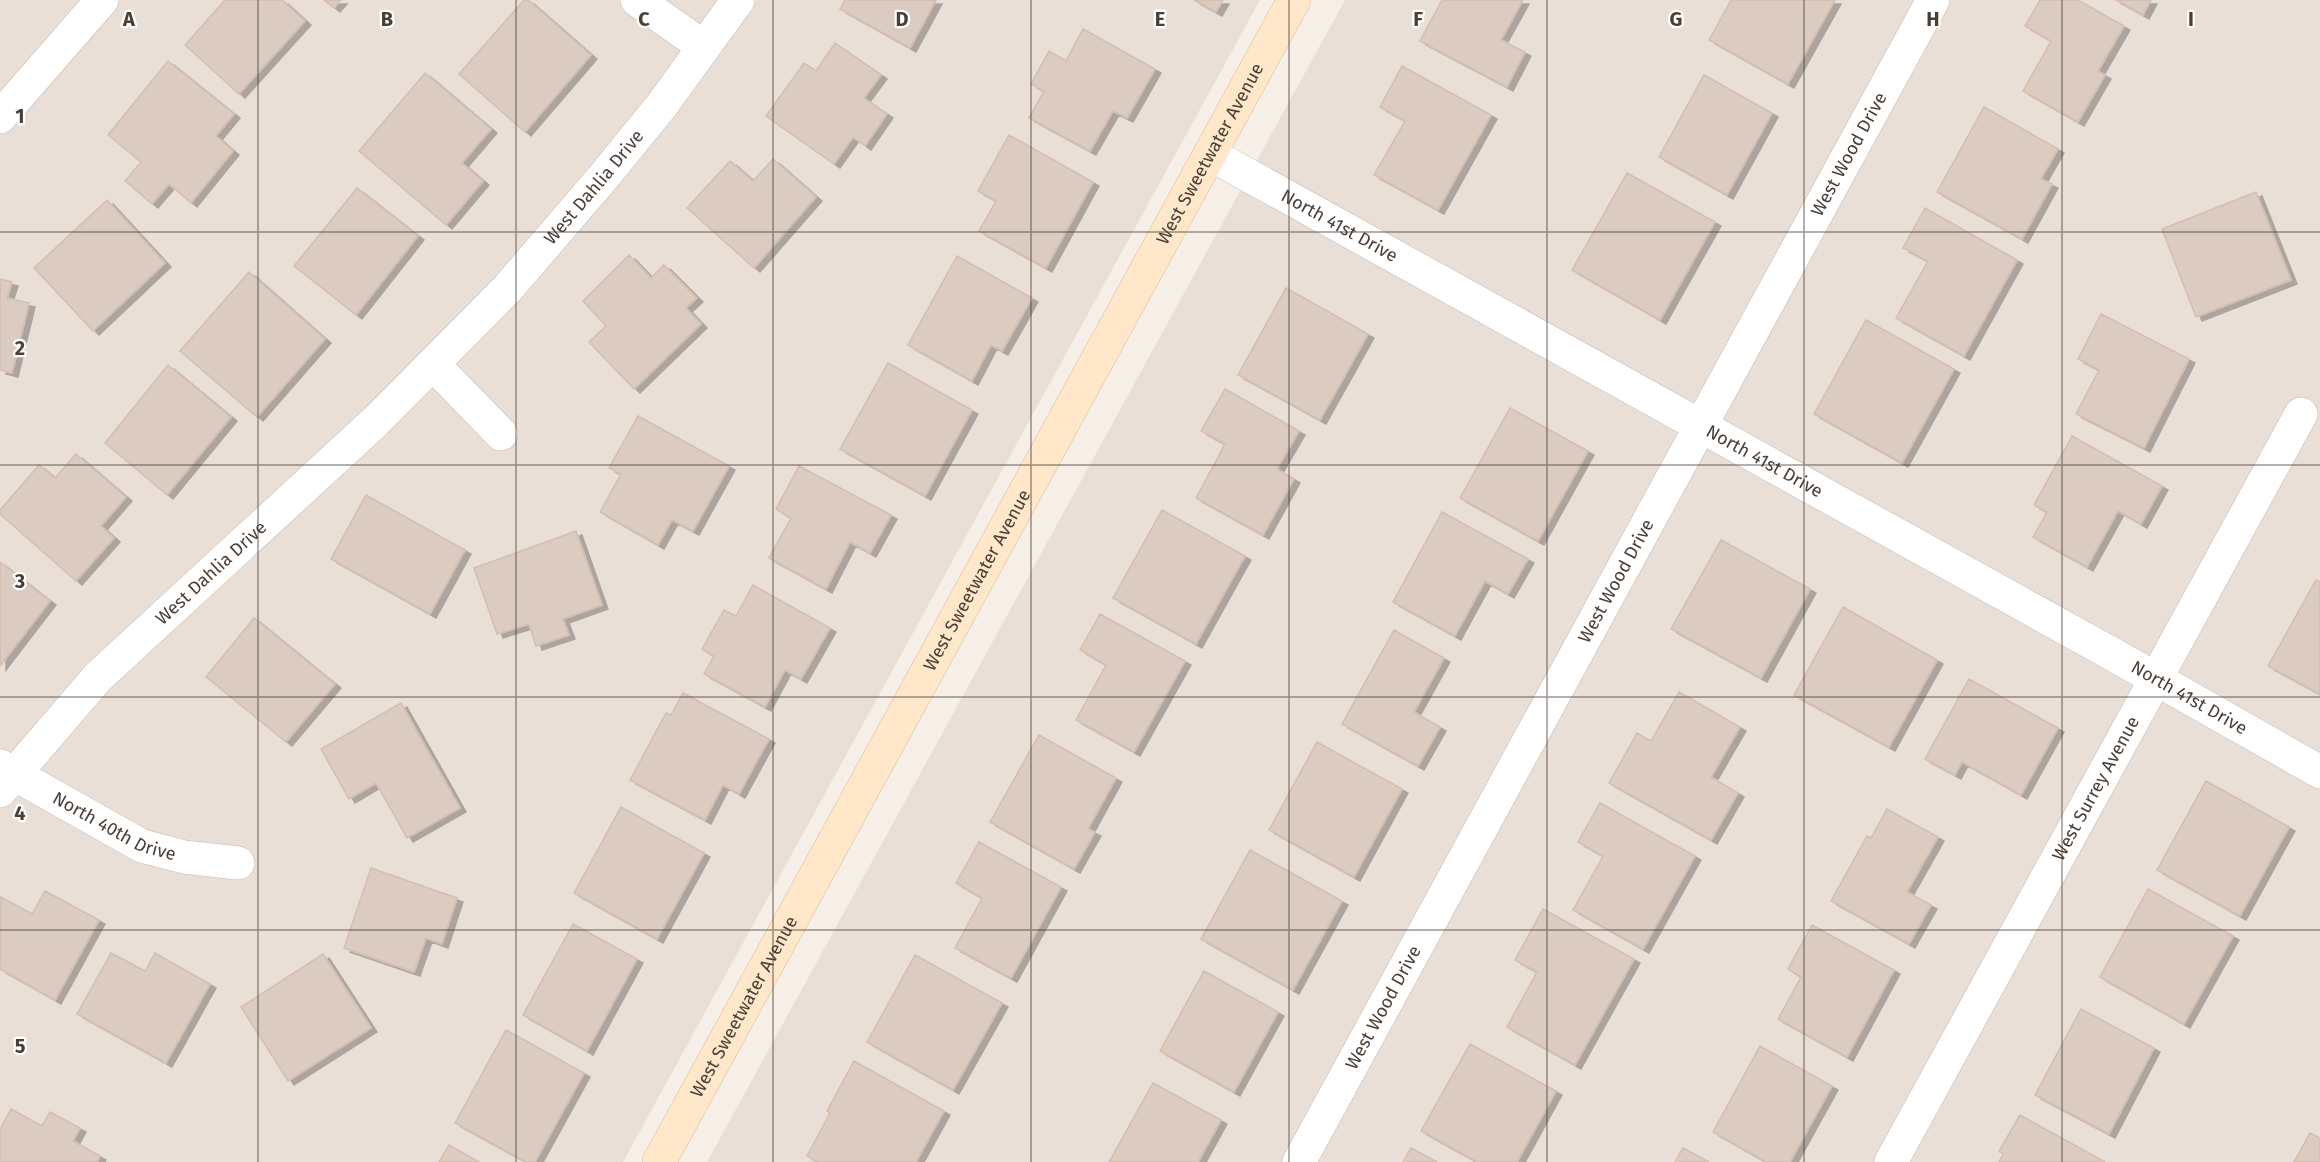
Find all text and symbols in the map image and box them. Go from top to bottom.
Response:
text: A [122,7,136,31]
text: B [381,7,393,31]
text: C [638,7,650,31]
text: D [895,7,909,31]
text: E [1155,7,1165,31]
text: F [1413,7,1423,31]
text: G [1670,7,1682,31]
text: H [1926,7,1940,31]
text: I [2188,7,2194,31]
street label: West Sweetwater Avenue [1152,59,1268,248]
street label: West Wood Drive [1806,89,1891,220]
text: 1 [15,104,25,128]
street label: West Dahlia Drive [539,125,648,249]
street label: North 41st Drive [1277,185,1402,267]
text: 2 [15,336,25,360]
street label: North 41st Drive [1702,420,1827,502]
street label: West Sweetwater Avenue [919,486,1035,675]
street label: West Wood Drive [1573,515,1659,647]
street label: West Dahlia Drive [151,516,271,629]
text: 3 [14,569,25,593]
street label: North 41st Drive [2127,656,2251,739]
street label: West Surrey Avenue [2047,713,2144,864]
street label: North 40th Drive [49,787,178,865]
text: 4 [14,801,26,825]
street label: West Sweetwater Avenue [686,912,802,1101]
street label: West Wood Drive [1341,942,1426,1073]
text: 5 [15,1034,26,1058]

